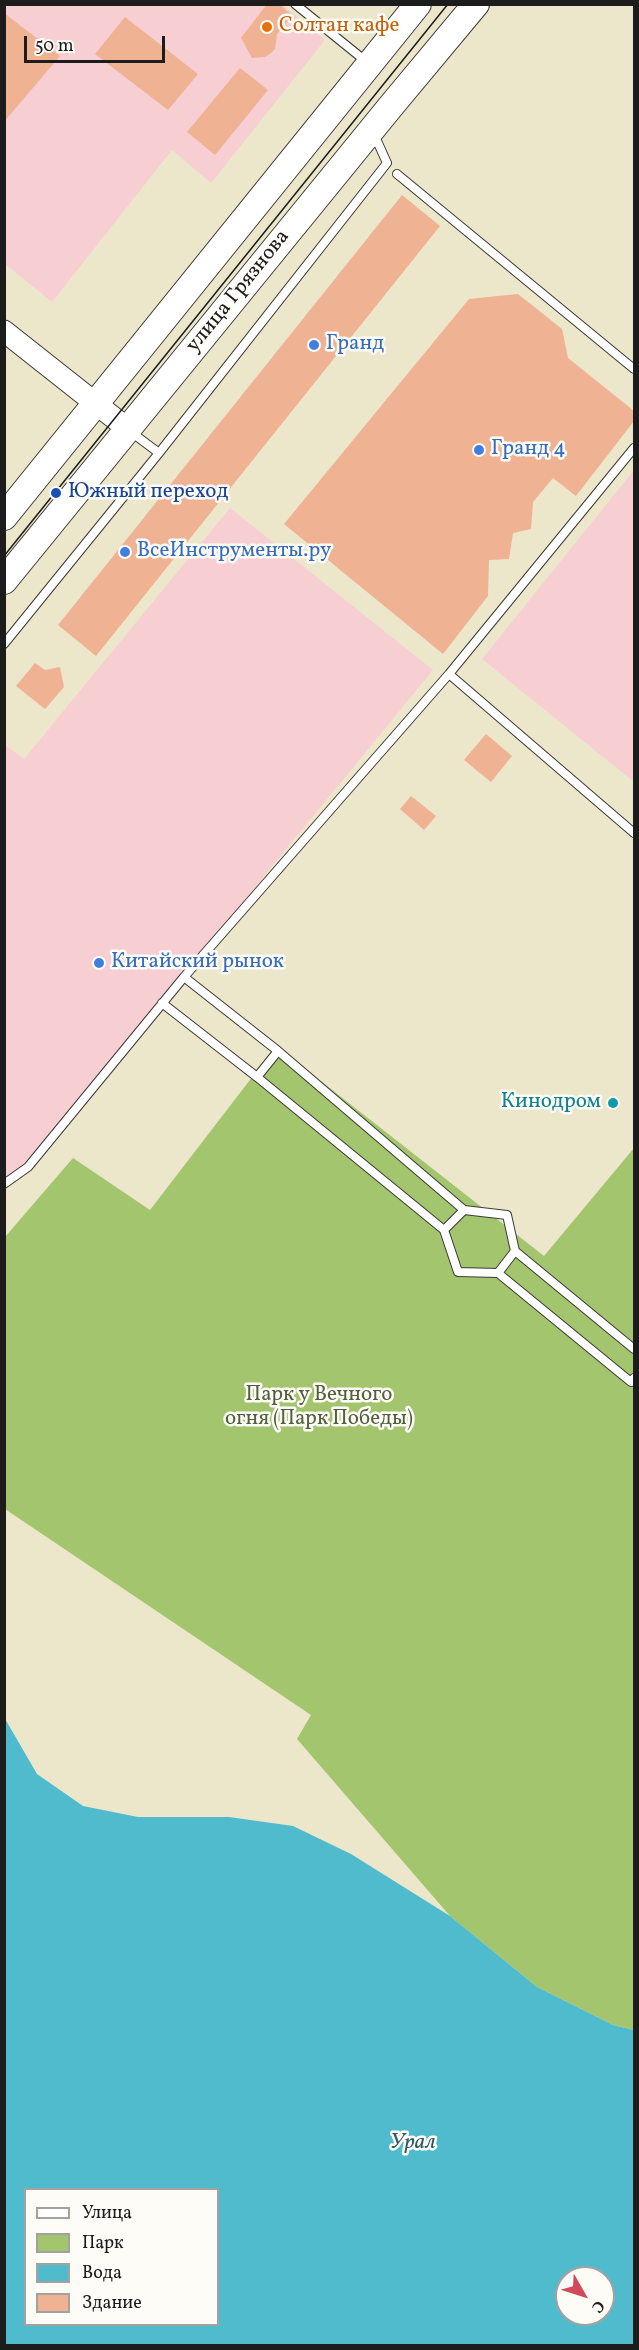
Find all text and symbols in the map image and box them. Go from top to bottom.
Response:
place label: Солтан кафе [279,14,400,40]
marker: Солтан кафе [260,20,274,34]
scale bar [27,24,168,62]
text: 50 m [35,34,74,59]
street label: улица Грязнова [182,226,296,358]
place label: Гранд [326,332,384,358]
marker: Гранд [307,338,321,352]
place label: Гранд 4 [491,437,566,463]
marker: Гранд 4 [472,443,486,457]
place label: Южный переход [68,480,228,506]
marker: Южный переход [49,486,63,500]
place label: ВсеИнструменты.ру [137,539,331,565]
marker: ВсеИнструменты.ру [118,545,132,559]
place label: Китайский рынок [111,950,284,976]
marker: Китайский рынок [92,956,106,970]
place label: Кинодром [501,1090,601,1116]
marker: Кинодром [606,1096,620,1110]
park label: Парк у Вечного огня (Парк Победы) [225,1383,413,1433]
water label: Урал [390,2131,436,2157]
legend [24,2188,219,2326]
text: Улица [82,2201,132,2226]
text: Парк [82,2231,124,2256]
text: Вода [82,2261,122,2286]
north arrow [555,2266,615,2326]
text: Здание [82,2291,142,2316]
text: С [586,2295,609,2317]

